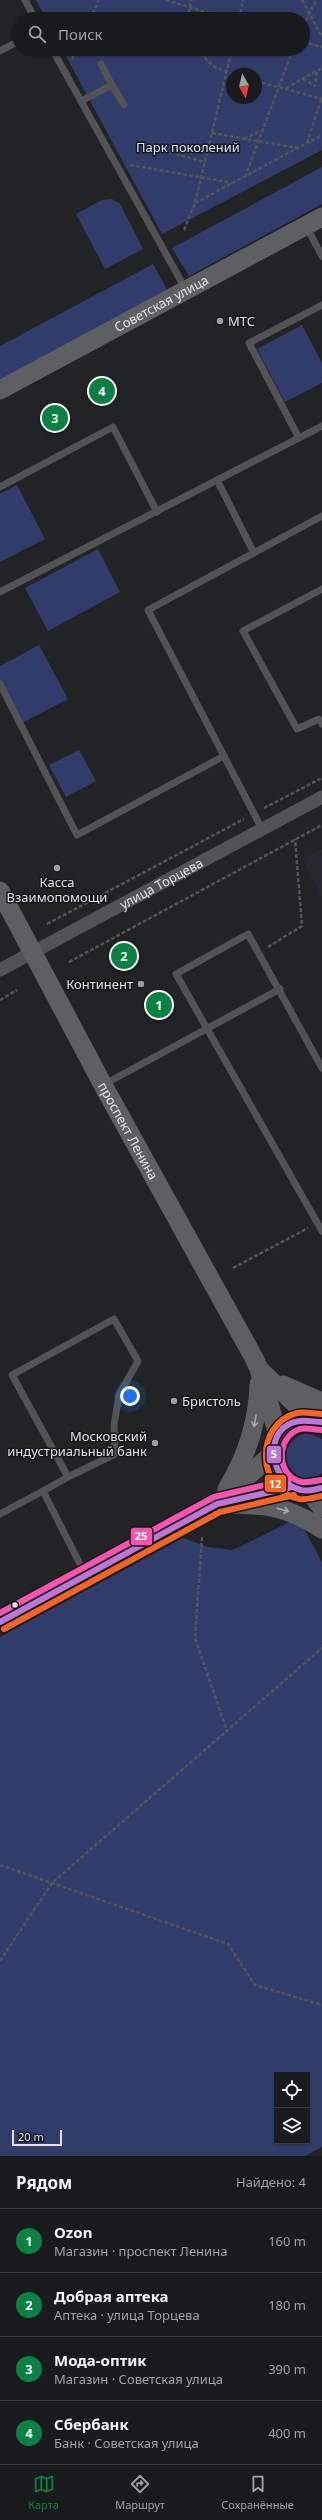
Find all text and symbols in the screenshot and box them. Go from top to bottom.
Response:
search box [12,12,310,56]
icon: search [26,23,48,45]
text: Поиск [58,24,103,44]
north arrow [226,68,262,104]
park label: Парк поколений [136,138,240,156]
street label: Советская улица [111,271,211,336]
place label: МТС [228,312,255,330]
marker: МТС [215,316,225,326]
pin: 4 [89,376,115,406]
pin: 3 [42,403,68,433]
street label: улица Торцева [116,854,206,913]
marker: Касса Взаимопомощи [52,863,62,873]
place label: Касса Взаимопомощи [7,873,107,906]
pin: 2 [111,941,137,971]
place label: Континент [66,975,133,993]
marker: Континент [136,979,146,989]
pin: 1 [146,990,172,1020]
street label: проспект Ленина [94,1079,163,1183]
your location [120,1386,140,1406]
place label: Бристоль [182,1392,241,1410]
marker: Бристоль [169,1396,179,1406]
one-way arrow [251,1415,259,1428]
place label: Московский индустриальный банк [7,1427,147,1460]
marker: Московский индустриальный банк [150,1438,160,1448]
line badge: 5 [266,1445,282,1464]
text: 5 [271,1446,277,1461]
line badge: 12 [264,1474,287,1493]
text: 12 [269,1476,281,1491]
one-way arrow [277,1507,290,1514]
line badge: 25 [130,1527,153,1546]
text: 25 [135,1528,147,1543]
unlabelled marker [10,1600,20,1610]
map controls [274,2072,310,2144]
button: locate [274,2072,310,2108]
button: layers [274,2108,310,2144]
scale bar [12,2128,62,2147]
text: 20 m [18,2129,44,2144]
text: Рядом [16,2171,72,2194]
text: Найдено: 4 [236,2173,306,2191]
text: Ozon [54,2222,92,2242]
text: 1 [25,2232,33,2250]
text: 160 m [268,2232,306,2250]
text: Магазин · проспект Ленина [54,2242,227,2260]
text: Добрая аптека [54,2286,169,2306]
text: 2 [25,2296,33,2314]
text: 180 m [268,2296,306,2314]
text: Аптека · улица Торцева [54,2306,200,2324]
text: Мода-оптик [54,2350,147,2370]
text: 3 [25,2360,33,2378]
text: 390 m [268,2360,306,2378]
text: Магазин · Советская улица [54,2370,223,2388]
text: Сбербанк [54,2414,129,2434]
text: 4 [25,2424,33,2442]
text: 400 m [268,2424,306,2442]
text: Банк · Советская улица [54,2434,199,2452]
tab: Карта [28,2473,59,2512]
tab: Маршрут [115,2473,165,2512]
tab: Сохранённые [221,2473,294,2512]

